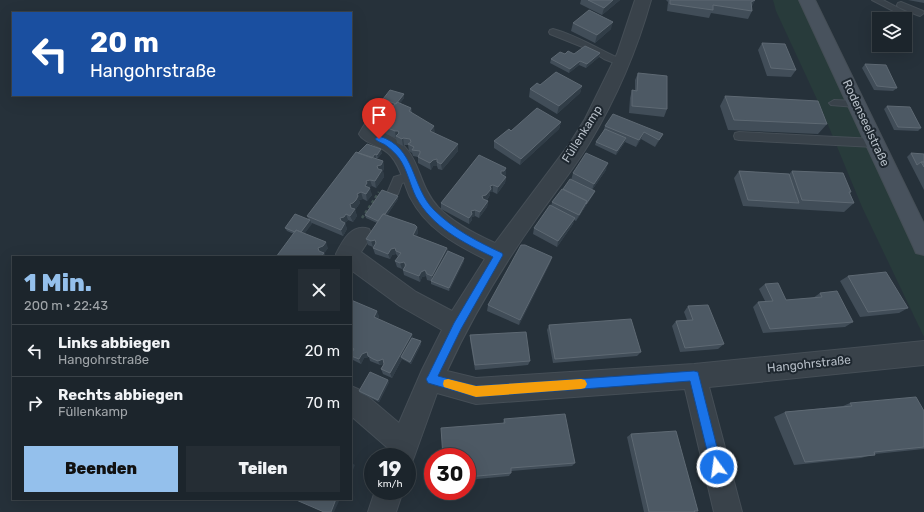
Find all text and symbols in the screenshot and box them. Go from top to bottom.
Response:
map controls [872,12,912,52]
button: layers [872,12,912,52]
text: 20 m [90,26,159,59]
icon: left [24,28,76,80]
text: Hangohrstraße [90,60,216,82]
street label: Rodenseelstraße [840,77,892,169]
pin [362,98,396,139]
street label: Füllenkamp [559,103,605,165]
icon: arrive [368,104,390,126]
text: 1 Min. [24,269,92,297]
button: close [298,269,340,311]
text: 200 m · 22:43 [24,298,108,313]
text: Links abbiegen [58,334,170,352]
icon: left [24,340,46,362]
text: 20 m [305,342,340,360]
text: Hangohrstraße [58,352,149,367]
street label: Hangohrstraße [766,353,852,375]
text: Rechts abbiegen [58,386,183,404]
icon: right [24,392,46,414]
text: 70 m [306,394,340,412]
text: Füllenkamp [58,404,128,419]
button: Beenden [24,446,178,492]
button: Teilen [186,446,340,492]
position arrow [696,446,738,488]
speed limit sign: 30 [424,448,476,500]
text: 19 [379,457,401,481]
text: km/h [378,478,402,490]

